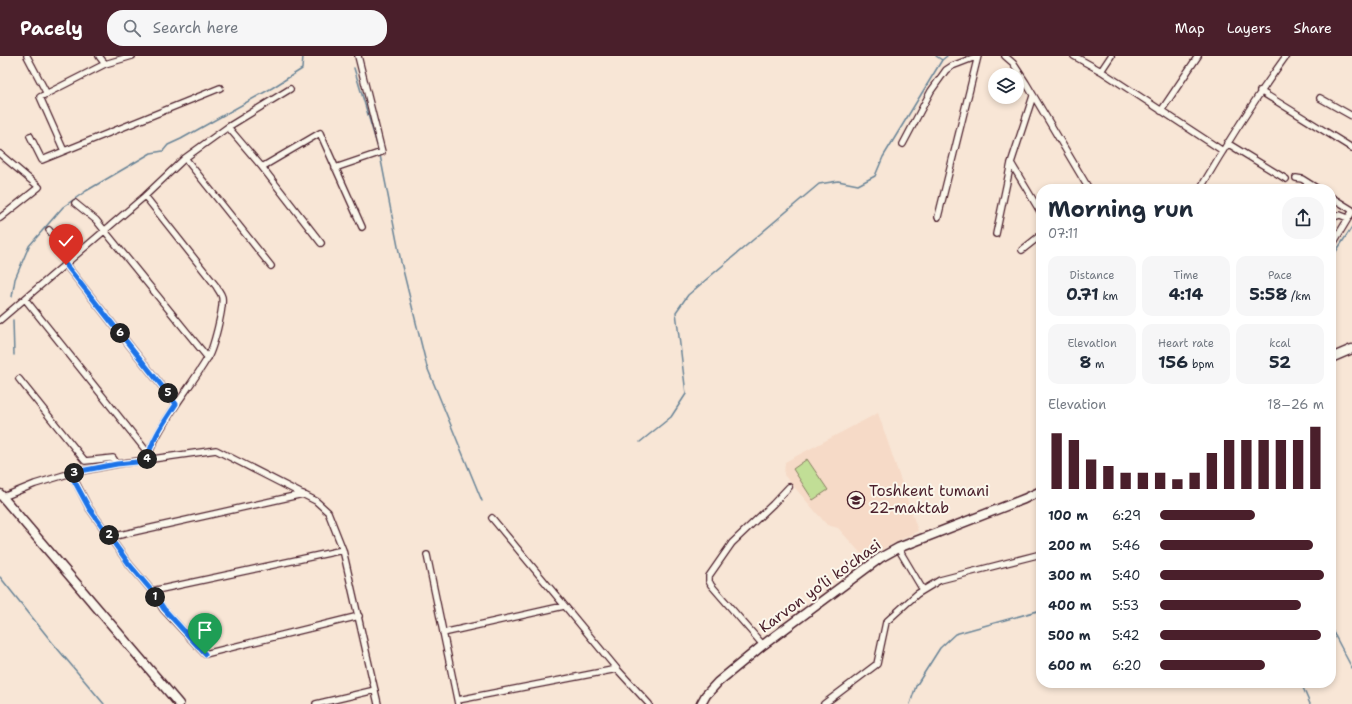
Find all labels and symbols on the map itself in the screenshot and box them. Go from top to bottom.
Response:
pin [49,224,83,265]
pin: 6 [110,323,130,343]
pin: 5 [158,383,178,403]
pin: 4 [137,449,157,469]
pin: 3 [64,463,84,483]
place label: Toshkent tumani 22-maktab [869,481,989,518]
school or university icon: Toshkent tumani 22-maktab [846,490,866,510]
pin: 2 [99,525,119,545]
street label: Karvon yo‘li ko'chasi [755,535,885,637]
pin: 1 [145,587,165,607]
pin [188,613,222,654]

